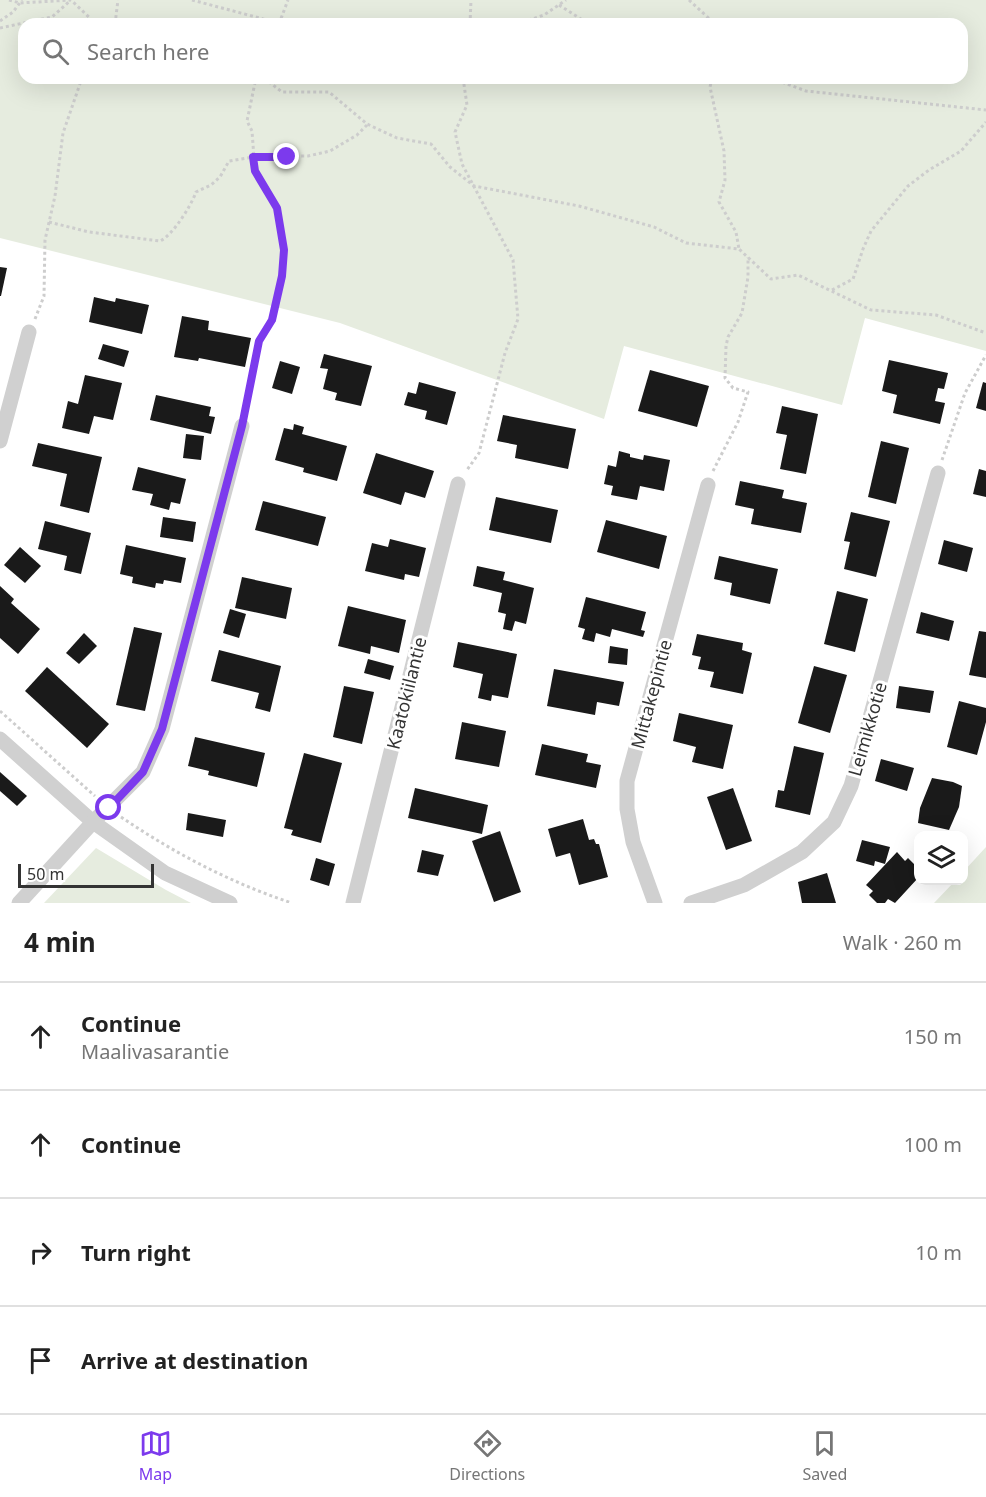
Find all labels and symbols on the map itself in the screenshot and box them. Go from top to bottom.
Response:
route end [273,143,299,169]
street label: Kaatokiilantie [380,634,432,752]
street label: Mittakepintie [625,637,677,751]
street label: Leimikkotie [842,679,892,779]
route start [95,794,121,820]
scale bar [18,861,154,888]

